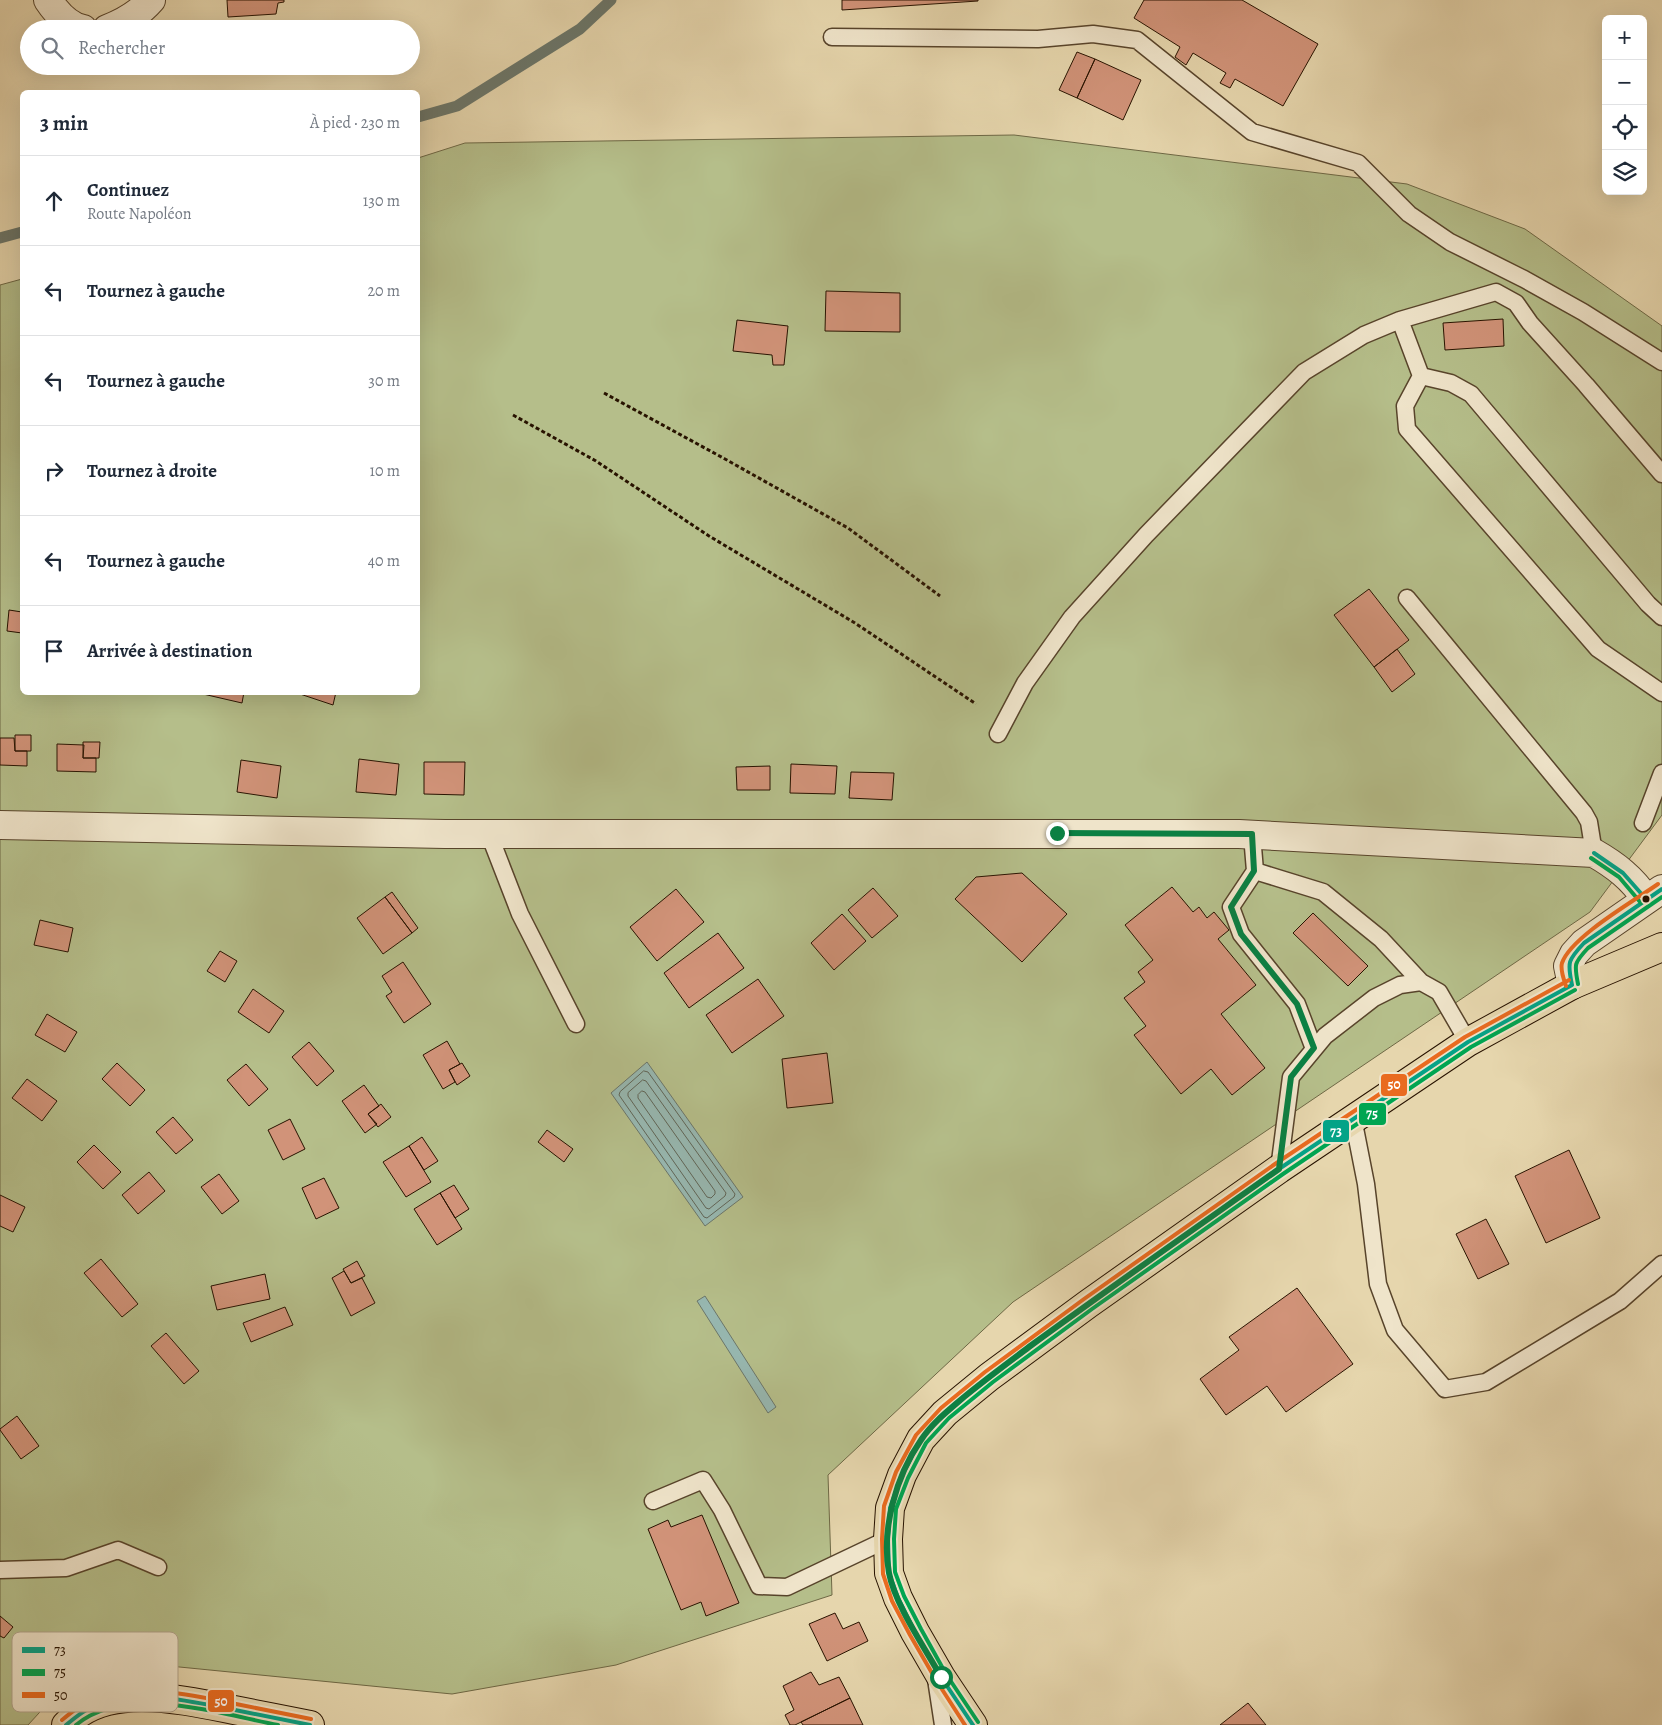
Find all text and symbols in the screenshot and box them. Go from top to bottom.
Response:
map controls [1602,15,1647,195]
button: + [1602,15,1647,60]
search box [20,20,420,75]
icon: search [38,34,66,62]
text: Rechercher [78,35,165,61]
button: − [1602,60,1647,105]
button: locate [1602,105,1647,150]
text: 3 min [40,109,88,137]
text: À pied · 230 m [310,112,400,134]
button: layers [1602,150,1647,195]
text: Continuez [87,177,169,203]
icon: ahead [40,187,68,215]
text: 130 m [363,190,400,212]
text: Route Napoléon [87,203,191,225]
icon: left [40,277,68,305]
text: Tournez à gauche [87,278,225,304]
text: 20 m [367,280,400,302]
icon: left [40,367,68,395]
text: Tournez à gauche [87,368,225,394]
text: 30 m [368,370,400,392]
icon: right [40,457,68,485]
text: Tournez à droite [87,458,217,484]
text: 10 m [370,460,400,482]
icon: left [40,547,68,575]
text: Tournez à gauche [87,548,225,574]
text: 40 m [368,550,400,572]
icon: arrive [40,637,68,665]
text: Arrivée à destination [87,638,252,664]
route end [1046,822,1069,845]
unlabelled marker [1641,894,1651,904]
line badge: 50 [1380,1073,1408,1097]
text: 50 [1387,1075,1401,1094]
line badge: 75 [1358,1102,1387,1126]
text: 75 [1366,1104,1378,1123]
line badge: 73 [1322,1119,1350,1143]
text: 73 [1330,1122,1342,1141]
legend [12,1632,178,1712]
text: 73 [54,1641,66,1660]
text: 75 [54,1663,66,1682]
route start [930,1666,953,1689]
text: 50 [54,1686,67,1705]
line badge: 50 [207,1689,235,1713]
text: 50 [214,1692,228,1711]

